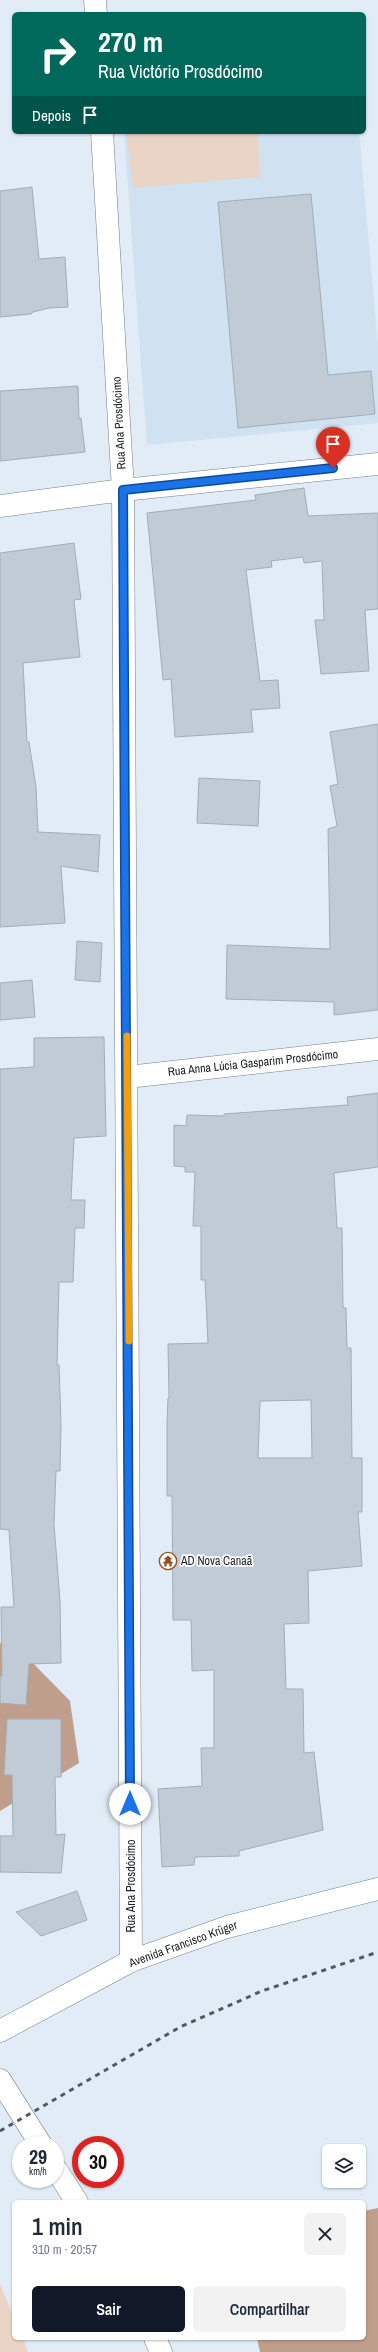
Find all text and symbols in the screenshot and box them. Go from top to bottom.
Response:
text: 270 m [98,23,163,61]
icon: right [32,28,84,80]
text: Rua Victório Prosdócimo [98,59,263,84]
icon: arrive [79,104,101,126]
text: Depois [32,105,71,126]
street label: Rua Ana Prosdócimo [109,376,129,470]
pin [316,427,350,468]
icon: arrive [322,433,344,455]
street label: Rua Anna Lúcia Gasparim Prosdócimo [167,1046,339,1080]
temple icon: AD Nova Canaã [158,1551,178,1571]
place label: AD Nova Canaã [180,1553,253,1569]
position arrow [109,1783,151,1825]
street label: Rua Ana Prosdócimo [123,1840,139,1933]
street label: Avenida Francisco Krüger [126,1917,240,1971]
speed limit sign: 30 [72,2136,124,2188]
text: 29 [29,2143,47,2170]
map controls [322,2144,366,2188]
button: layers [322,2144,366,2188]
text: km/h [29,2165,47,2178]
text: 1 min [32,2210,83,2242]
button: close [304,2213,346,2255]
text: 310 m · 20:57 [32,2241,97,2258]
button: Sair [32,2286,185,2332]
button: Compartilhar [193,2286,346,2332]

